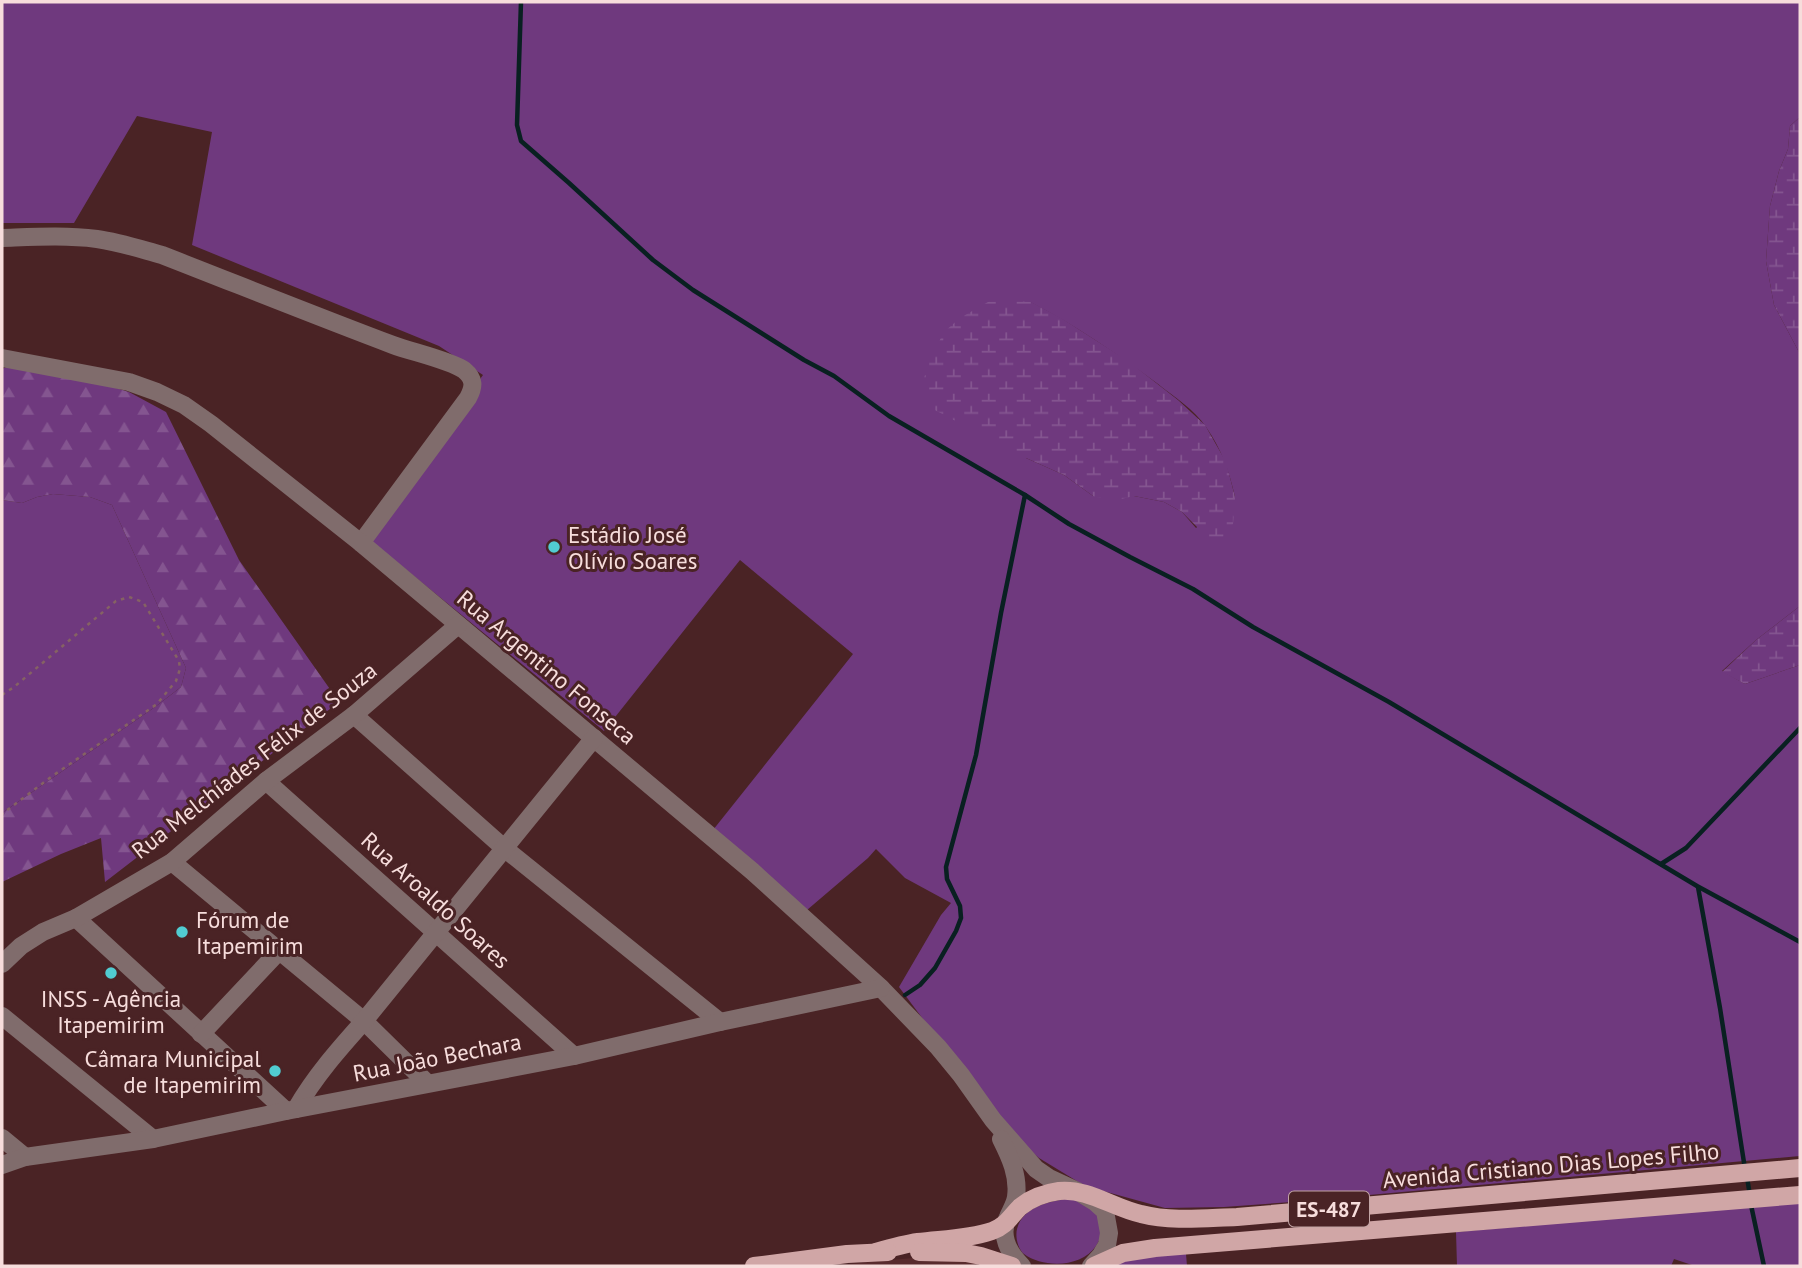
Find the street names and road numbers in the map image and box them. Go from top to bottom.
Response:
street label: Rua Argentino Fonseca [451,583,643,751]
street label: Rua Melchíades Félix de Souza [126,655,382,865]
street label: Rua Aroaldo Soares [356,826,516,974]
street label: Rua João Bechara [350,1026,524,1088]
street label: Avenida Cristiano Dias Lopes Filho [1382,1136,1720,1194]
road number: ES-487 [1289,1192,1369,1226]

